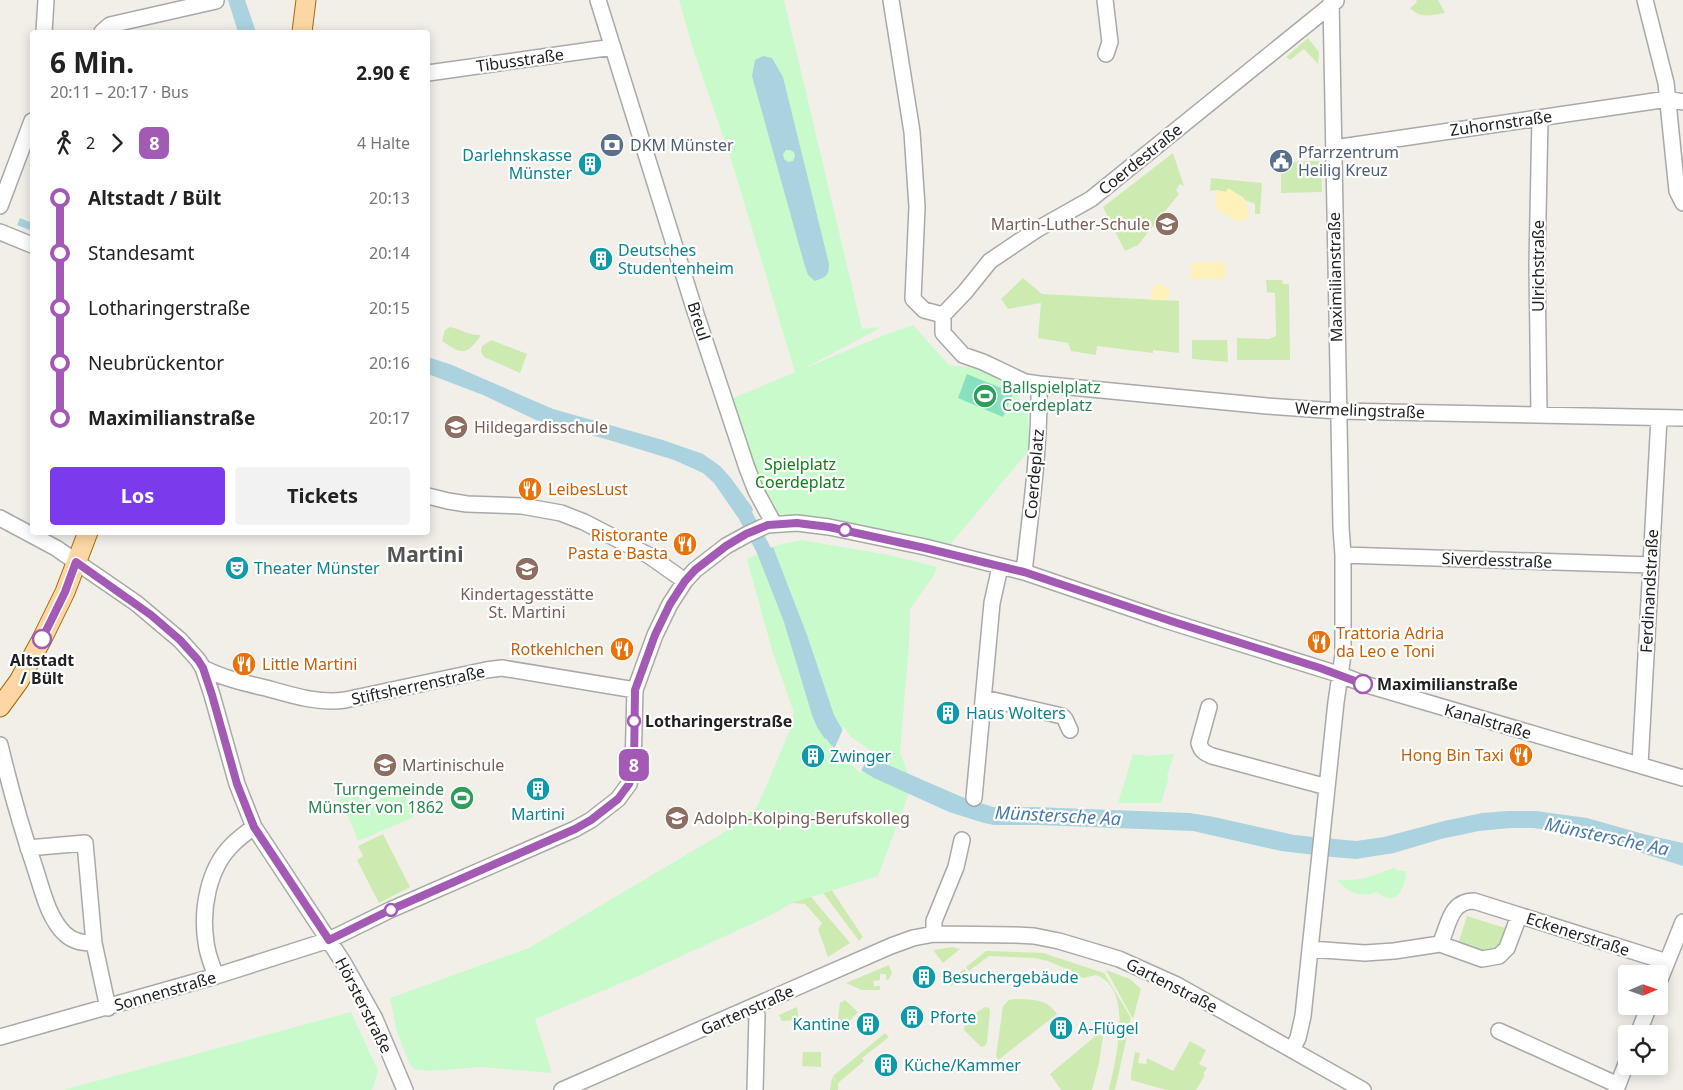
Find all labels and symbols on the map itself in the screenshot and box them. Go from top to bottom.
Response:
street label: Tibusstraße [475,43,565,77]
street label: Zuhornstraße [1449,105,1553,141]
street label: Coerdestraße [1094,118,1186,200]
bank icon: DKM Münster [599,132,625,158]
place label: DKM Münster [630,134,734,156]
place label: Pfarrzentrum Heilig Kreuz [1298,141,1399,181]
place label: Darlehnskasse Münster [462,144,572,184]
public building icon: Pfarrzentrum Heilig Kreuz [1268,148,1294,174]
building icon: Darlehnskasse Münster [577,151,603,177]
school or university icon: Martin-Luther-Schule [1154,211,1180,237]
street label: Maximilianstraße [1323,212,1347,342]
place label: Martin-Luther-Schule [991,213,1150,235]
street label: Ulrichstraße [1527,220,1549,312]
place label: Deutsches Studentenheim [618,239,734,279]
building icon: Deutsches Studentenheim [588,246,614,272]
street label: Breul [682,299,716,343]
place label: Ballspielplatz Coerdeplatz [1002,376,1101,416]
sports icon: Ballspielplatz Coerdeplatz [972,383,998,409]
street label: Wermelingstraße [1295,397,1425,423]
school or university icon: Hildegardisschule [443,414,469,440]
place label: Hildegardisschule [474,416,608,438]
street label: Coerdeplatz [1019,428,1049,520]
park label: Spielplatz Coerdeplatz [755,453,845,493]
restaurant icon: LeibesLust [517,476,543,502]
place label: LeibesLust [548,478,628,500]
unlabelled marker [838,523,852,537]
place label: Ristorante Pasta e Basta [568,524,668,564]
street label: Ferdinandstraße [1635,529,1663,653]
restaurant icon: Ristorante Pasta e Basta [672,531,698,557]
district label: Martini [386,540,464,568]
street label: Siverdesstraße [1441,547,1553,573]
theatre icon: Theater Münster [224,555,250,581]
school or university icon: Kindertagesstätte St. Martini [514,556,540,582]
place label: Theater Münster [254,557,380,579]
place label: Kindertagesstätte St. Martini [460,583,594,623]
place label: Trattoria Adria da Leo e Toni [1336,622,1444,662]
marker: Altstadt / Bült [32,629,52,649]
restaurant icon: Trattoria Adria da Leo e Toni [1306,629,1332,655]
restaurant icon: Rotkehlchen [609,636,635,662]
place label: Rotkehlchen [511,638,604,660]
place label: Altstadt / Bült [10,649,74,689]
restaurant icon: Little Martini [231,651,257,677]
place label: Little Martini [262,653,357,675]
street label: Stiftsherrenstraße [349,660,487,710]
place label: Maximilianstraße [1377,673,1518,695]
marker: Maximilianstraße [1353,674,1373,694]
street label: Kanalstraße [1442,698,1534,744]
building icon: Haus Wolters [935,700,961,726]
place label: Haus Wolters [966,702,1066,724]
place label: Lotharingerstraße [645,710,792,732]
marker: Lotharingerstraße [627,714,641,728]
restaurant icon: Hong Bin Taxi [1508,742,1534,768]
building icon: Zwinger [800,743,826,769]
place label: Hong Bin Taxi [1401,744,1504,766]
place label: Zwinger [830,745,892,767]
line badge: 8 [618,749,650,781]
school or university icon: Martinischule [372,752,398,778]
place label: Martinischule [402,754,504,776]
building icon: Martini [525,776,551,802]
place label: Turngemeinde Münster von 1862 [308,778,444,818]
sports icon: Turngemeinde Münster von 1862 [449,785,475,811]
water label: Münstersche Aa [994,800,1122,830]
place label: Martini [511,803,565,825]
school or university icon: Adolph-Kolping-Berufskolleg [664,805,690,831]
place label: Adolph-Kolping-Berufskolleg [694,807,910,829]
water label: Münstersche Aa [1543,811,1671,861]
unlabelled marker [384,903,398,917]
street label: Eckenerstraße [1523,907,1633,961]
street label: Hörsterstraße [330,953,398,1057]
street label: Gartenstraße [1123,953,1221,1017]
building icon: Besuchergebäude [911,964,937,990]
north arrow [1618,965,1668,1015]
street label: Sonnenstraße [112,966,218,1016]
place label: Besuchergebäude [942,966,1078,988]
street label: Gartenstraße [697,980,797,1040]
building icon: Pforte [899,1004,925,1030]
place label: Pforte [930,1006,976,1028]
building icon: Kantine [855,1011,881,1037]
place label: Kantine [792,1013,850,1035]
building icon: A-Flügel [1048,1015,1074,1041]
place label: A-Flügel [1078,1017,1139,1039]
building icon: Küche/Kammer [873,1052,899,1078]
place label: Küche/Kammer [904,1054,1021,1076]

